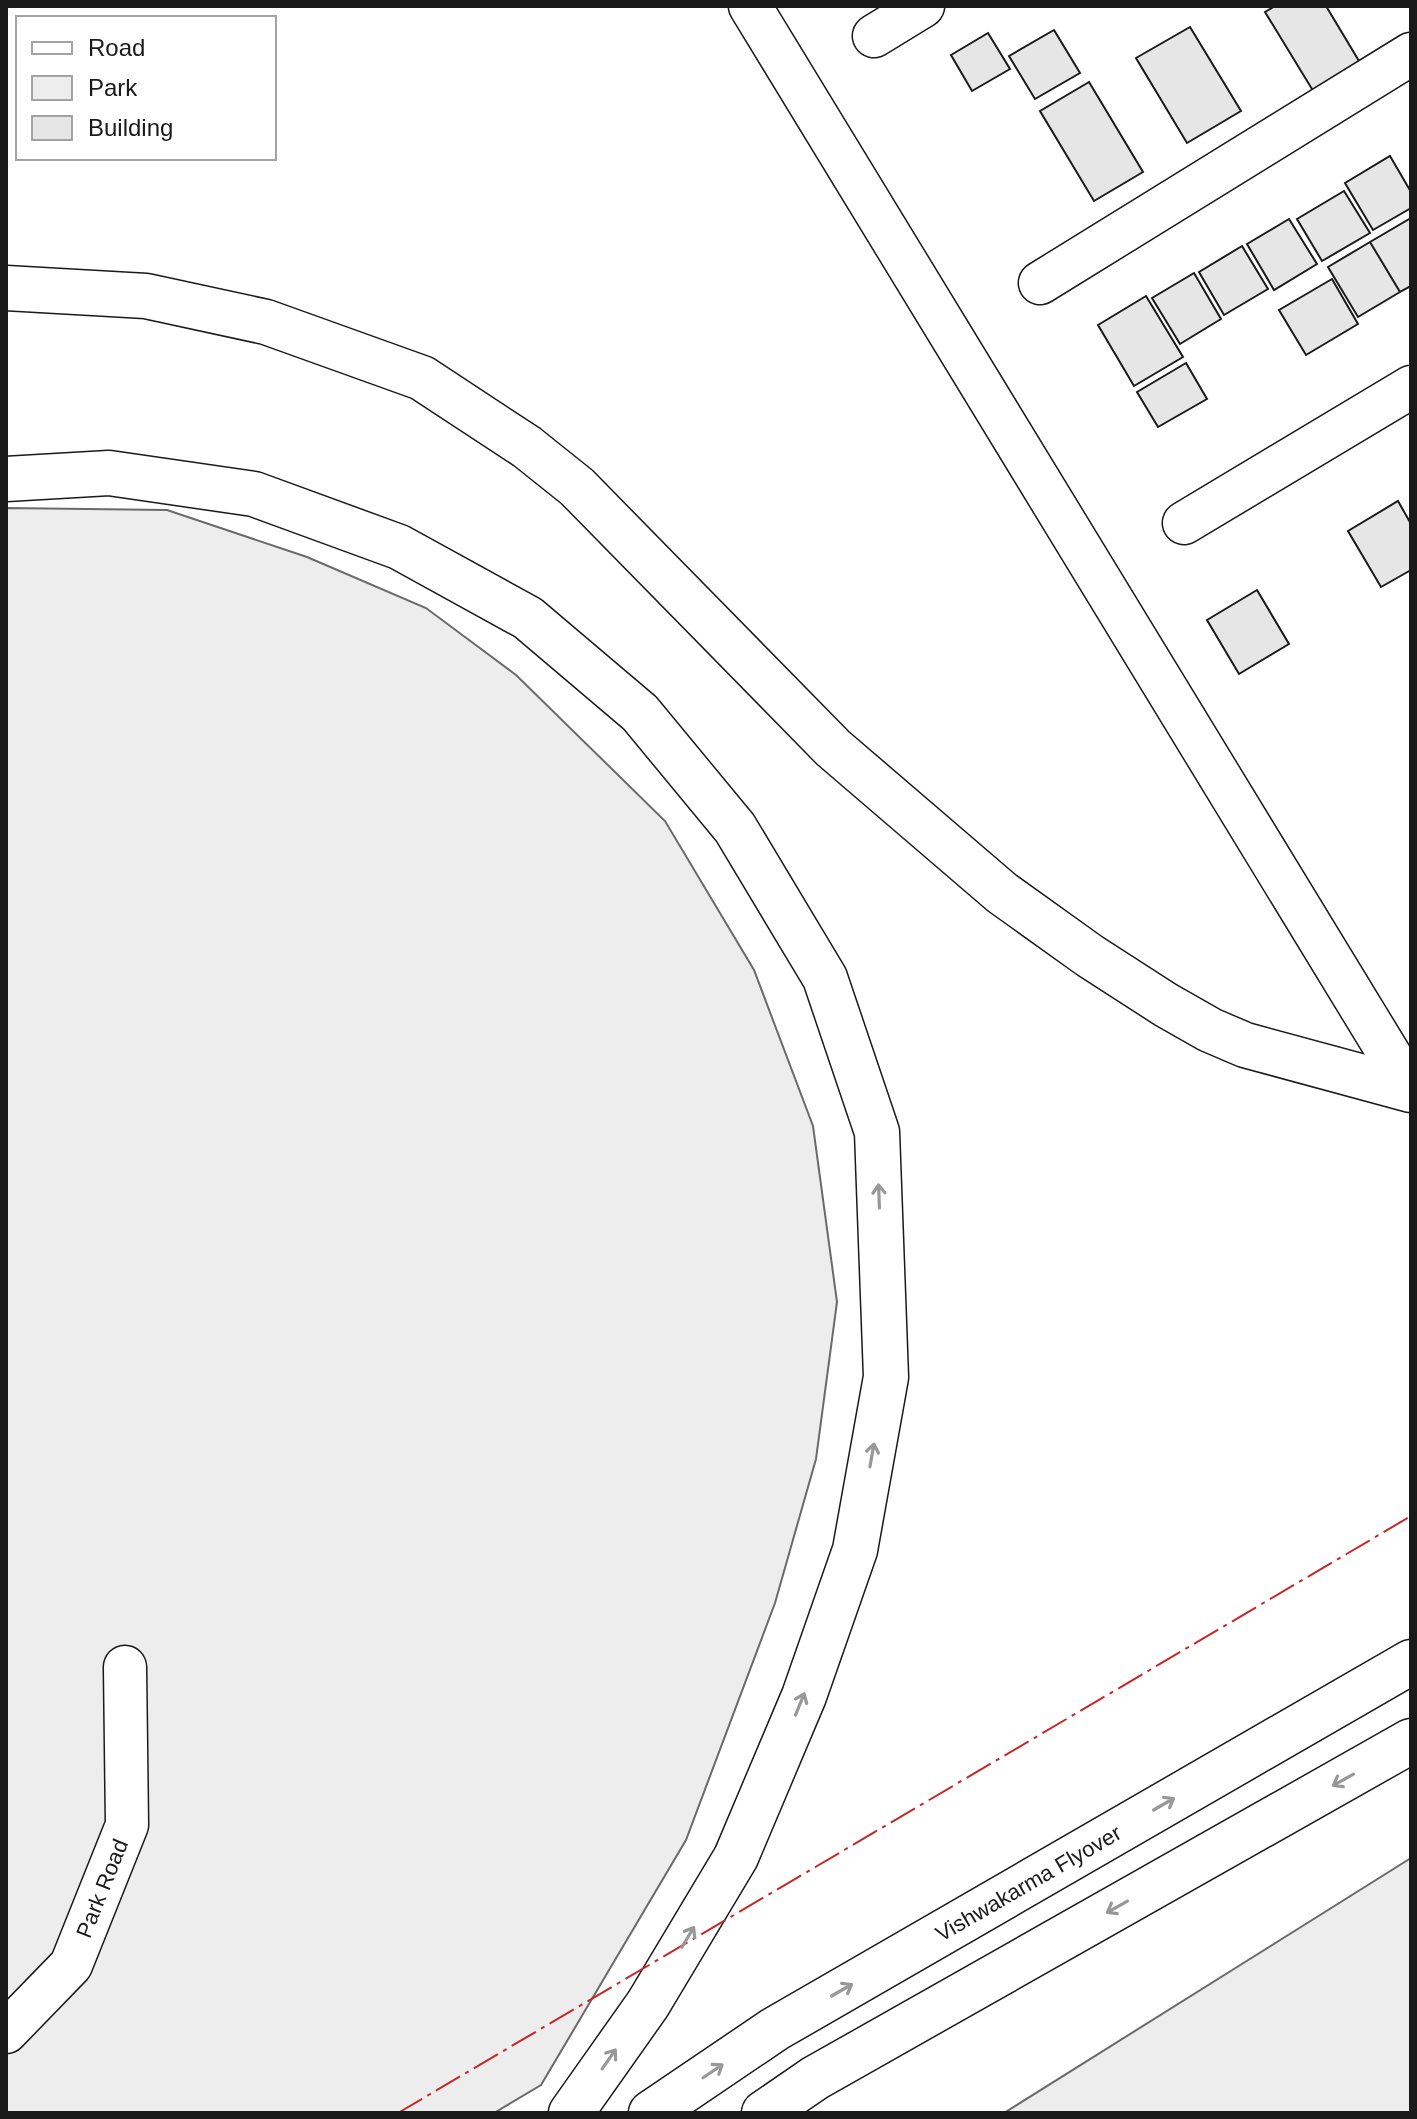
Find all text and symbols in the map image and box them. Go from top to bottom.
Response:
legend [16,16,276,160]
text: Road [88,34,145,61]
text: Park [88,74,138,101]
text: Building [88,114,173,141]
one-way arrow [872,1183,887,1210]
one-way arrow [866,1442,881,1468]
one-way arrow [794,1692,809,1717]
one-way arrow [1332,1772,1355,1788]
one-way arrow [1152,1796,1175,1812]
street label: Vishwakarma Flyover [931,1820,1126,1947]
street label: Park Road [71,1836,133,1941]
one-way arrow [1105,1900,1129,1916]
one-way arrow [680,1926,696,1949]
one-way arrow [830,1982,853,1998]
one-way arrow [601,2048,617,2070]
one-way arrow [701,2063,723,2079]

